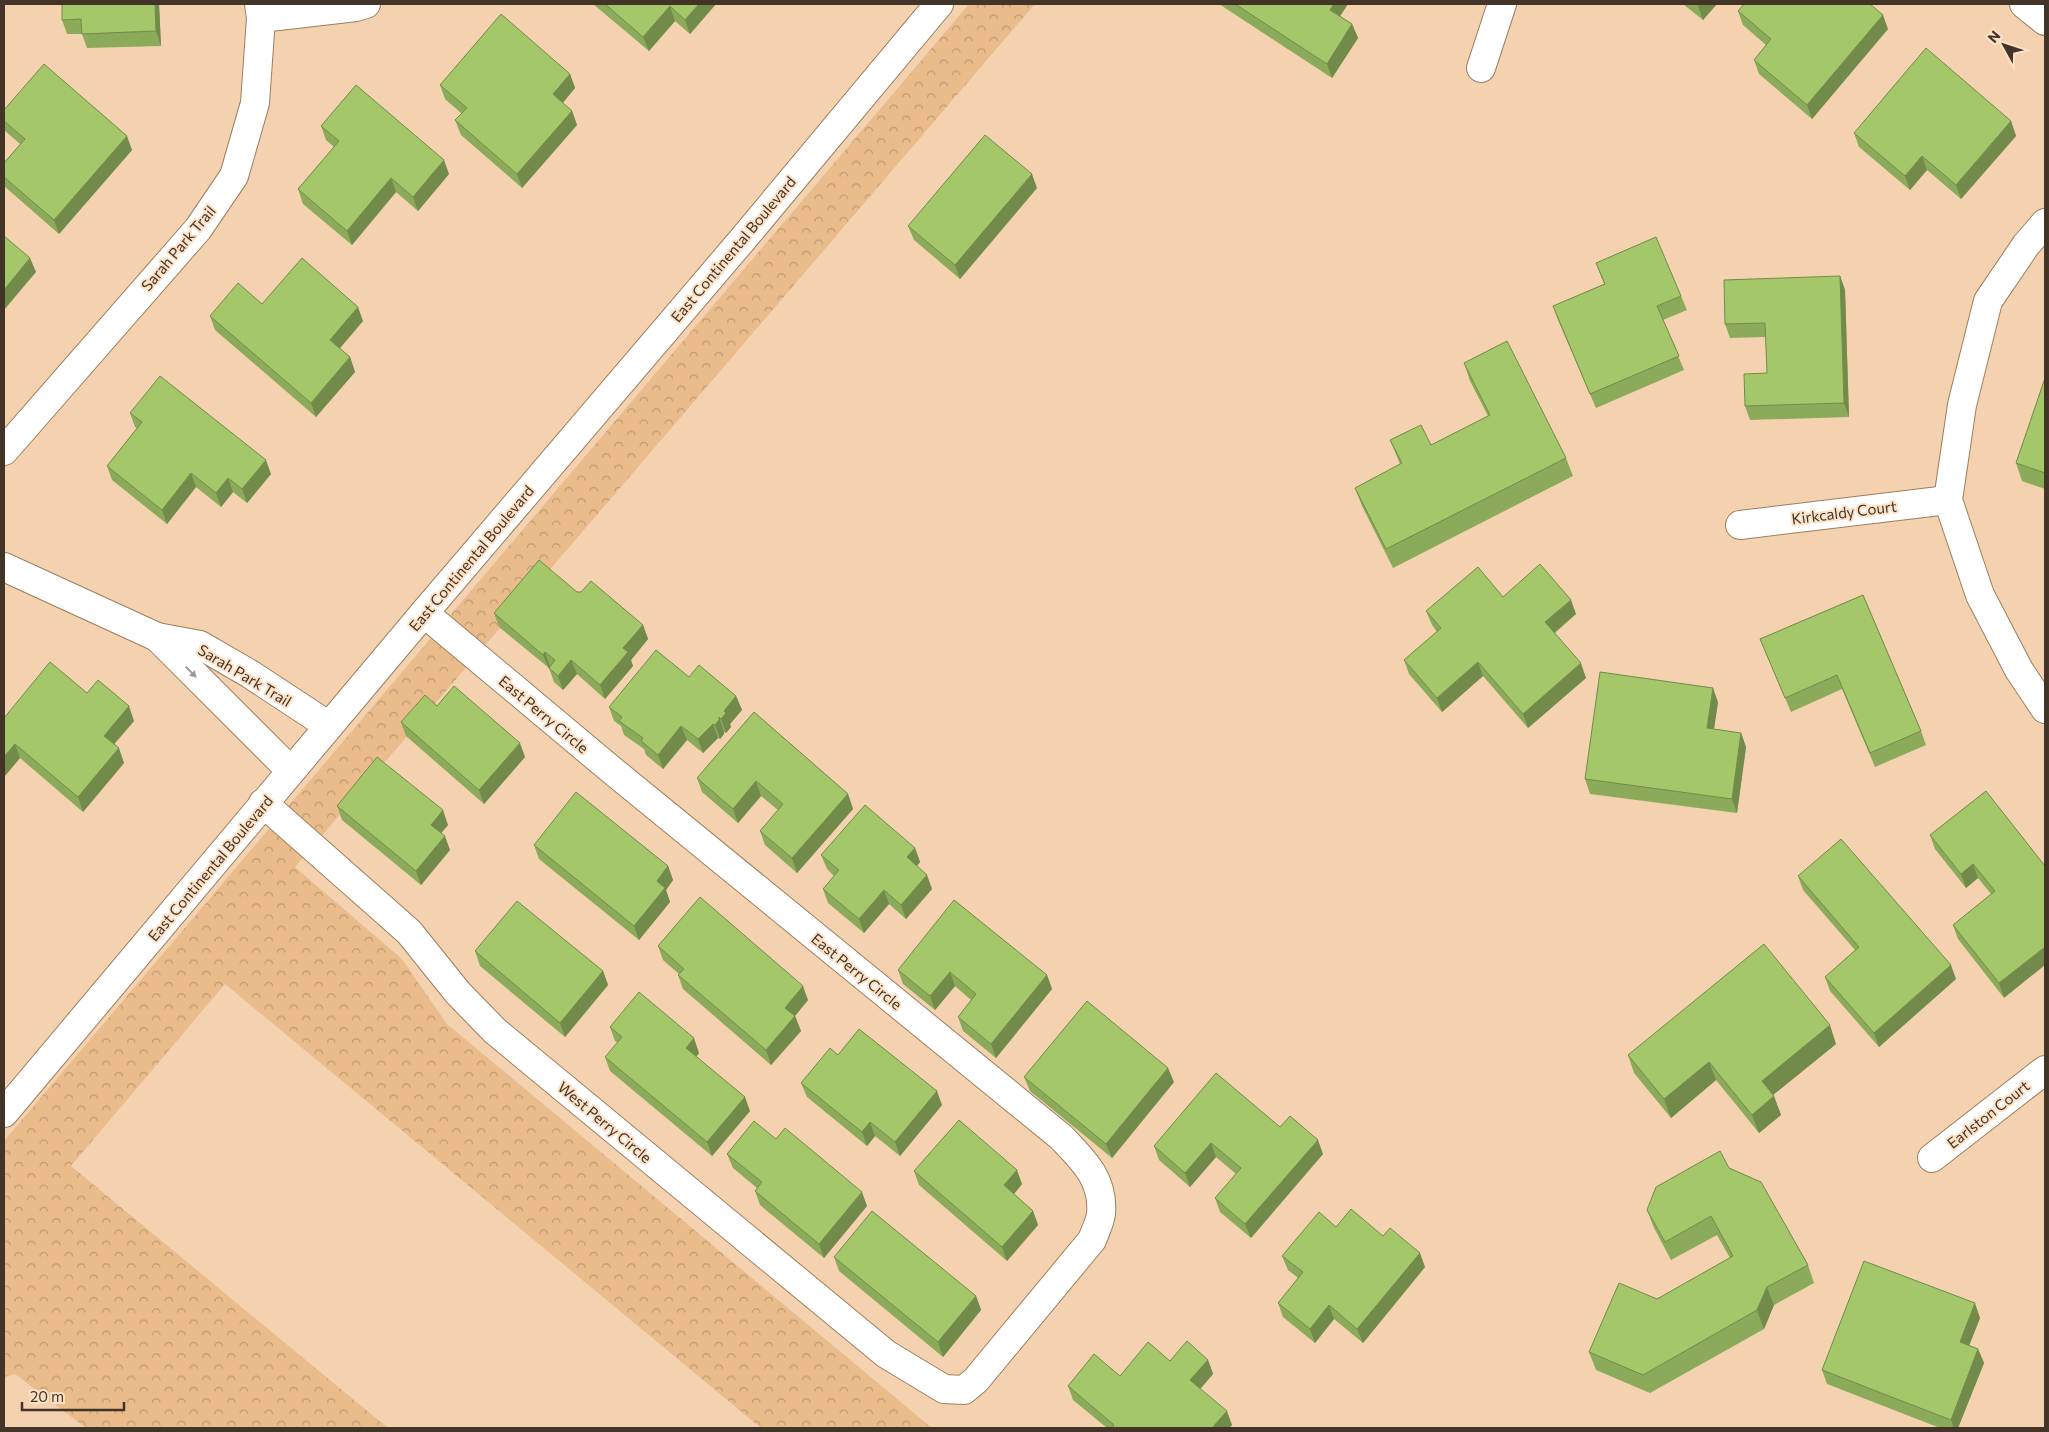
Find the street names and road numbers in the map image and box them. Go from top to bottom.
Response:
street label: East Continental Boulevard [667,173,799,325]
street label: Sarah Park Trail [137,202,219,294]
street label: East Continental Boulevard [405,482,537,634]
street label: Kirkcaldy Court [1790,497,1898,527]
street label: Sarah Park Trail [195,640,295,710]
street label: East Perry Circle [496,671,592,757]
street label: East Continental Boulevard [144,792,276,944]
street label: East Perry Circle [808,929,906,1013]
street label: Earlston Court [1943,1076,2033,1152]
street label: West Perry Circle [555,1078,656,1166]

